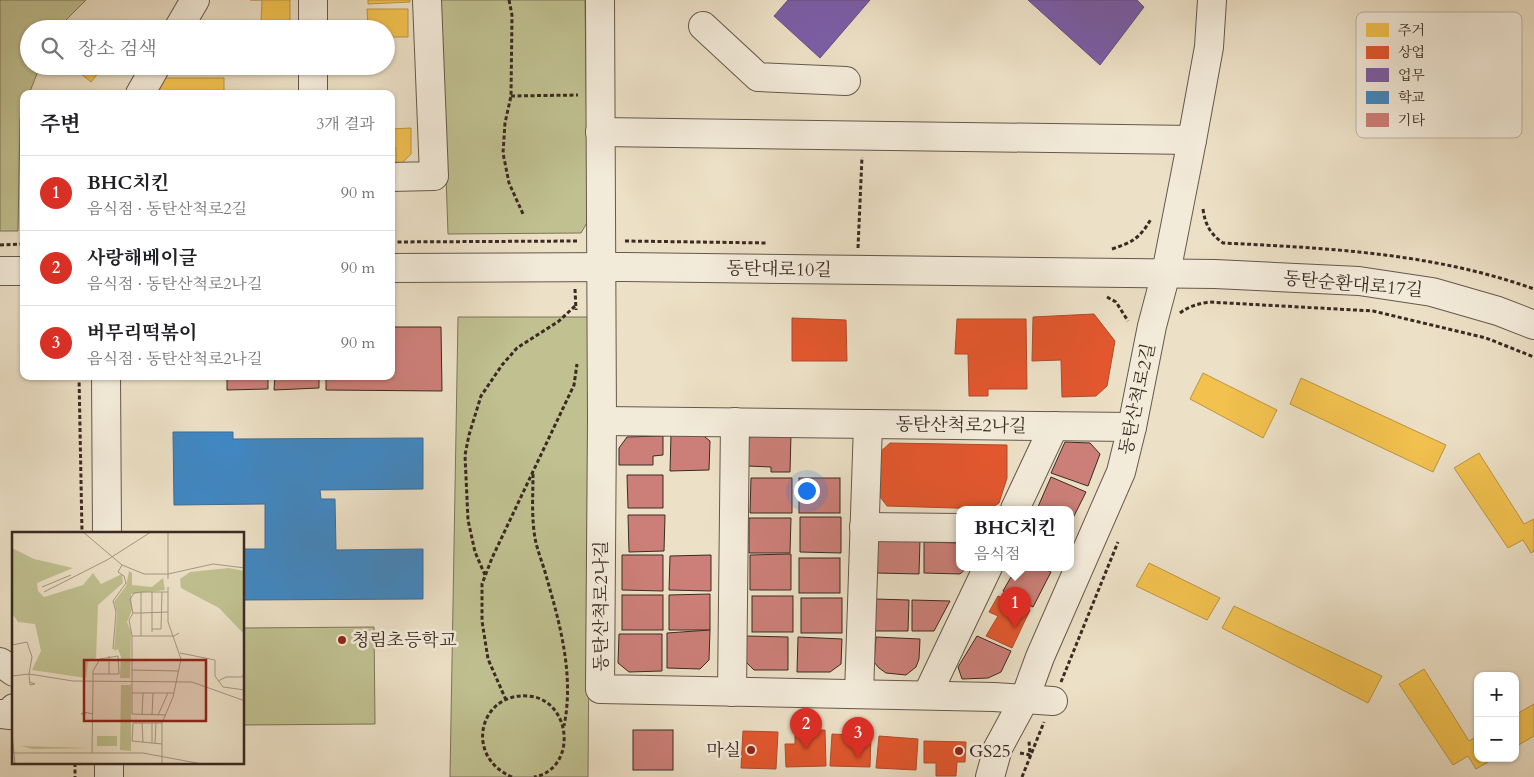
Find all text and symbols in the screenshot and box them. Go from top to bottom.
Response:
legend [1356,12,1522,138]
search box [20,20,395,75]
text: 주거 [1398,21,1425,40]
icon: search [38,34,66,62]
text: 장소 검색 [78,36,157,62]
text: 상업 [1398,43,1425,62]
text: 업무 [1398,66,1426,85]
text: 학교 [1398,88,1426,107]
text: 주변 [40,110,81,139]
text: 기타 [1398,111,1426,130]
text: 3개 결과 [316,113,375,135]
text: BHC치킨 [87,170,169,196]
text: 1 [52,182,60,204]
text: 90 m [341,182,375,204]
text: 음식점 · 동탄산척로2길 [87,198,247,220]
text: 사랑해베이글 [87,245,197,271]
street label: 동탄대로10길 [726,256,832,283]
text: 2 [52,257,60,279]
text: 90 m [341,257,375,279]
street label: 동탄순환대로17길 [1282,266,1424,303]
text: 음식점 · 동탄산척로2나길 [87,273,262,295]
text: 버무리떡볶이 [87,320,197,346]
text: 3 [52,332,60,354]
text: 90 m [341,332,375,354]
street label: 동탄산척로2길 [1113,341,1162,457]
text: 음식점 · 동탄산척로2나길 [87,348,262,370]
street label: 동탄산척로2나길 [895,412,1027,439]
your location [794,478,820,504]
popup [956,506,1074,571]
text: BHC치킨 [974,515,1056,541]
inset map [12,532,245,764]
street label: 동탄산척로2나길 [589,541,614,671]
text: 음식점 [974,543,1020,565]
pin: 1 [999,587,1031,628]
place label: 청림초등학교 [352,628,457,653]
marker: 청림초등학교 [336,634,348,646]
map controls [1474,672,1519,762]
button: + [1474,672,1519,717]
pin: 2 [790,708,822,749]
pin: 3 [842,717,874,758]
button: − [1474,717,1519,762]
place label: 마실 [706,738,741,763]
place label: GS25 [969,739,1011,764]
marker: 마실 [745,744,757,756]
marker: GS25 [953,745,965,757]

